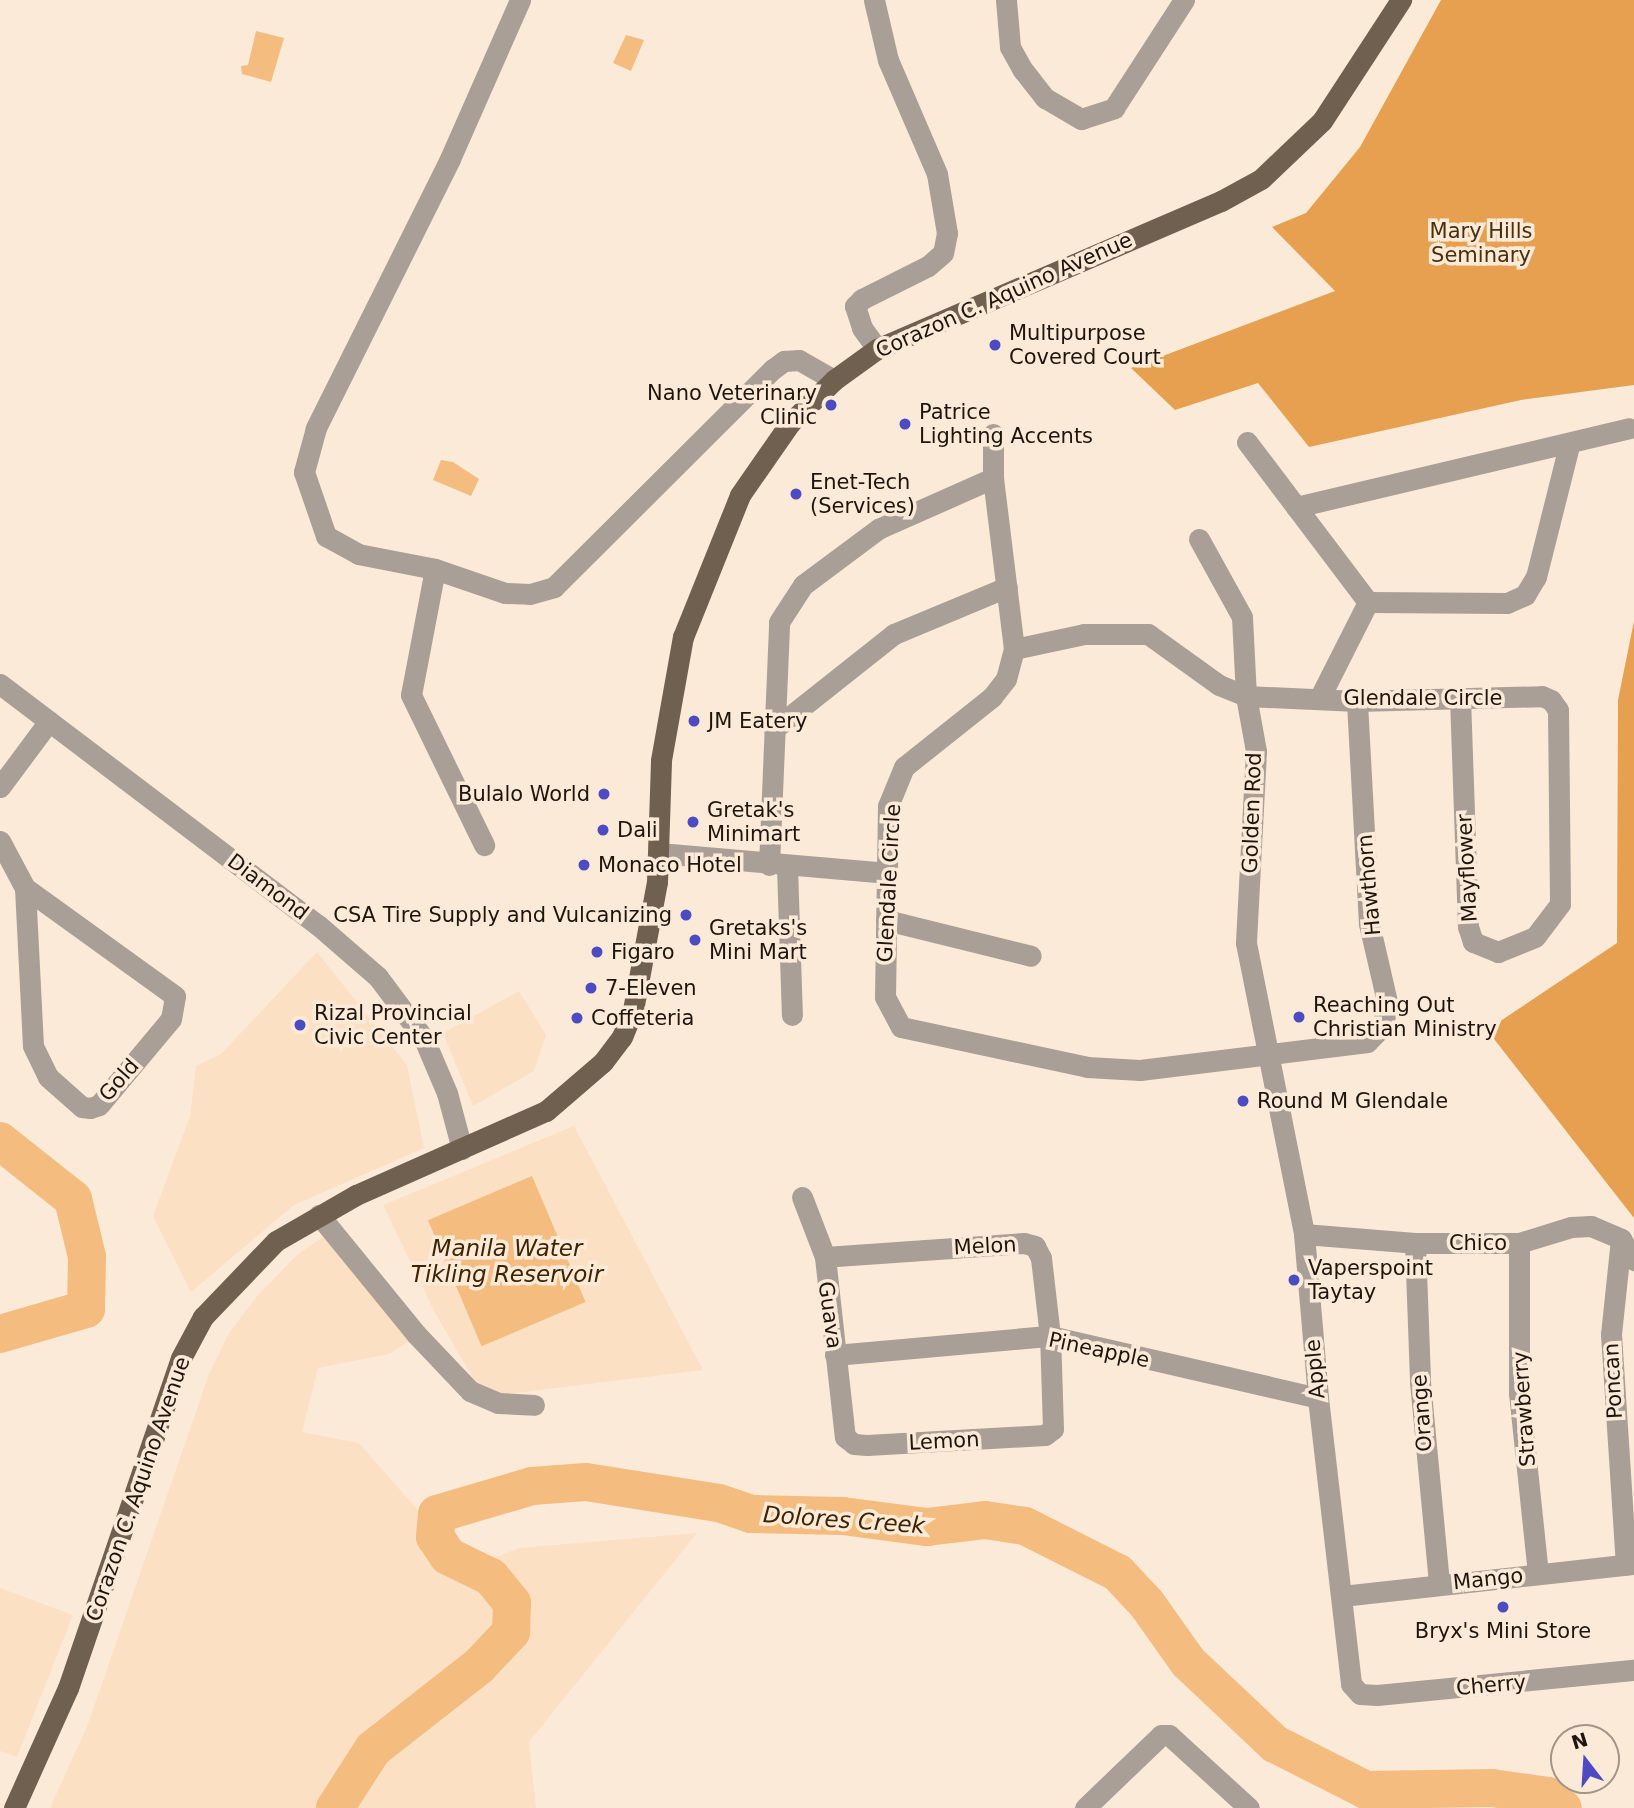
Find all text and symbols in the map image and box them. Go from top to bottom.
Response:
park label: Mary Hills Seminary [1430,218,1532,268]
street label: Corazon C. Aquino Avenue [872,227,1136,363]
place label: Multipurpose Covered Court [1009,320,1161,370]
marker: Multipurpose Covered Court [987,337,1003,353]
place label: Nano Veterinary Clinic [647,380,817,430]
marker: Nano Veterinary Clinic [823,397,839,413]
place label: Patrice Lighting Accents [919,399,1093,449]
marker: Patrice Lighting Accents [897,416,913,432]
place label: Enet-Tech (Services) [810,469,915,519]
marker: Enet-Tech (Services) [788,486,804,502]
street label: Glendale Circle [1344,685,1502,711]
place label: JM Eatery [708,708,807,734]
marker: JM Eatery [686,713,702,729]
street label: Golden Rod [1237,752,1267,874]
place label: Bulalo World [458,781,590,807]
marker: Bulalo World [596,786,612,802]
place label: Gretak's Minimart [707,797,800,847]
street label: Glendale Circle [872,803,906,963]
street label: Mayflower [1452,813,1482,923]
marker: Gretak's Minimart [685,814,701,830]
place label: Dali [617,817,658,843]
marker: Dali [595,822,611,838]
street label: Hawthorn [1352,833,1386,937]
street label: Diamond [223,848,313,926]
place label: Monaco Hotel [598,852,742,878]
marker: Monaco Hotel [576,857,592,873]
place label: CSA Tire Supply and Vulcanizing [333,902,672,928]
marker: CSA Tire Supply and Vulcanizing [678,907,694,923]
place label: Gretaks's Mini Mart [709,915,807,965]
marker: Gretaks's Mini Mart [687,932,703,948]
place label: Figaro [611,939,675,965]
marker: Figaro [589,944,605,960]
place label: 7-Eleven [605,975,697,1001]
marker: 7-Eleven [583,980,599,996]
place label: Reaching Out Christian Ministry [1313,992,1497,1042]
place label: Rizal Provincial Civic Center [314,1000,472,1050]
place label: Coffeteria [591,1005,694,1031]
marker: Reaching Out Christian Ministry [1291,1009,1307,1025]
marker: Coffeteria [569,1010,585,1026]
marker: Rizal Provincial Civic Center [292,1017,308,1033]
street label: Gold [94,1054,144,1106]
place label: Round M Glendale [1257,1088,1448,1114]
marker: Round M Glendale [1235,1093,1251,1109]
street label: Chico [1449,1230,1507,1256]
street label: Melon [953,1232,1017,1260]
water label: Manila Water Tikling Reservoir [411,1234,603,1288]
place label: Vaperspoint Taytay [1308,1255,1433,1305]
marker: Vaperspoint Taytay [1286,1272,1302,1288]
street label: Guava [813,1280,847,1350]
street label: Pineapple [1046,1327,1152,1373]
street label: Apple [1300,1338,1330,1400]
street label: Poncan [1598,1342,1628,1420]
street label: Strawberry [1507,1350,1541,1468]
street label: Corazon C. Aquino Avenue [81,1353,195,1625]
street label: Orange [1407,1373,1437,1453]
street label: Lemon [908,1427,980,1455]
water label: Dolores Creek [762,1501,926,1539]
street label: Mango [1452,1563,1524,1595]
marker: Bryx's Mini Store [1495,1599,1511,1615]
place label: Bryx's Mini Store [1415,1618,1591,1644]
street label: Cherry [1455,1669,1527,1701]
north arrow [1550,1724,1620,1794]
text: N [1569,1728,1590,1754]

